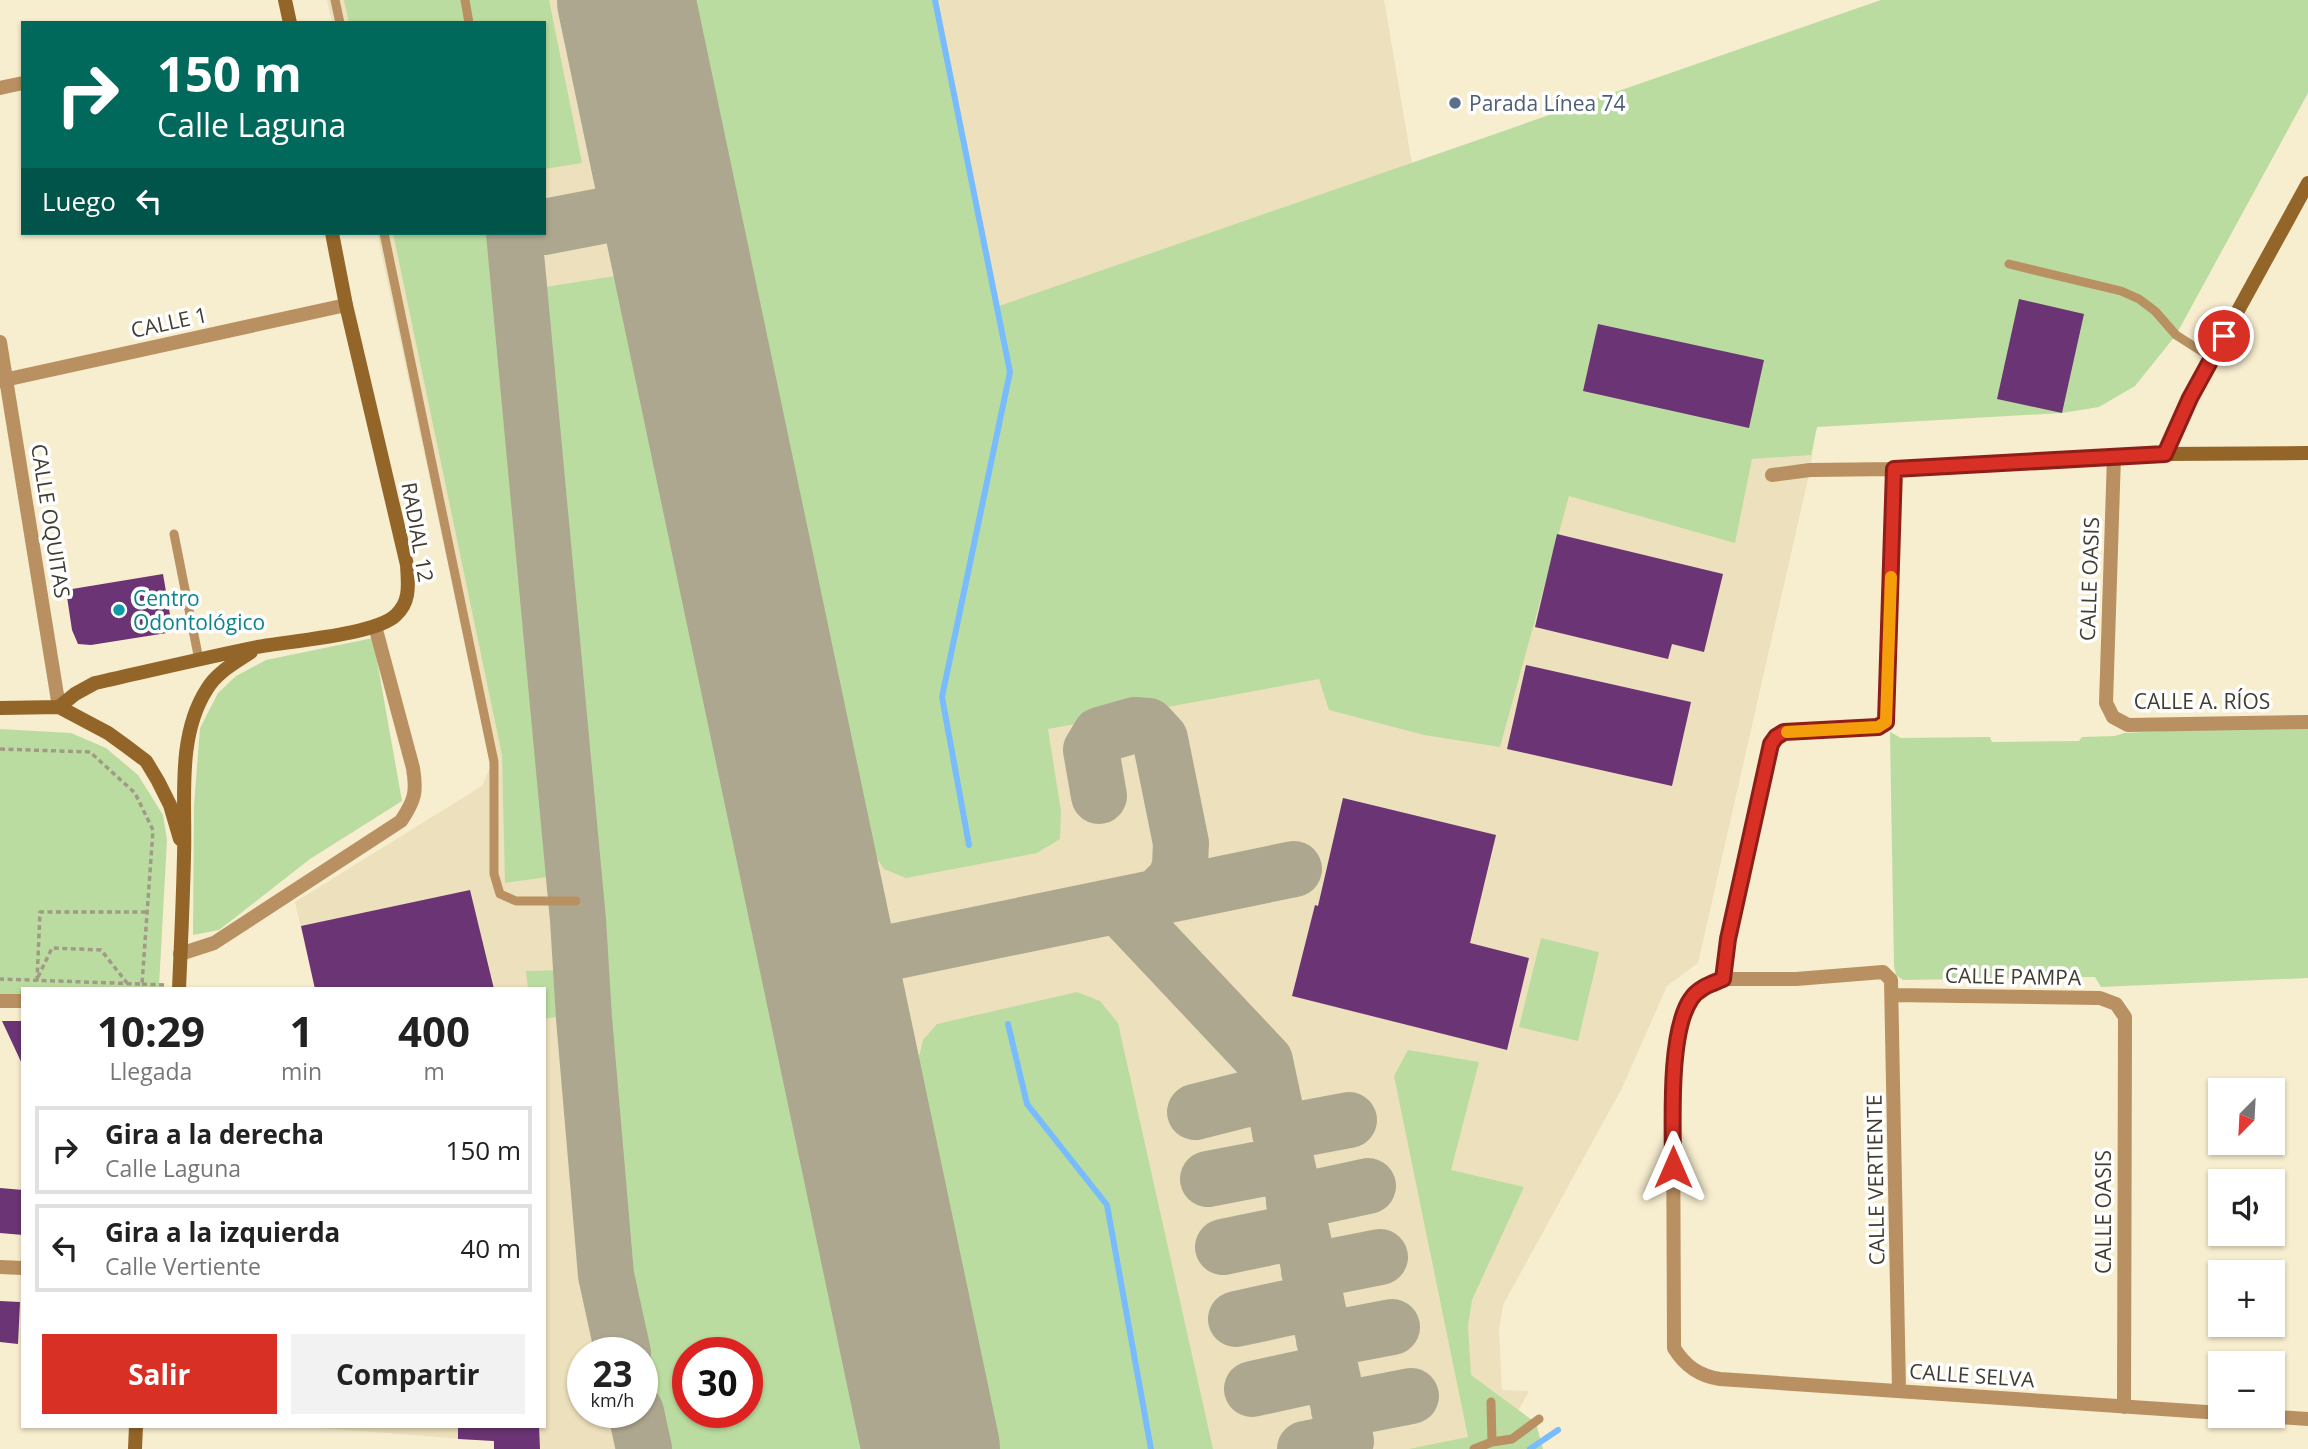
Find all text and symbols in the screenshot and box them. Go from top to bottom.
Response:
text: 150 m [157,40,302,106]
icon: right [42,49,133,140]
place label: Parada Línea 74 [1469,89,1626,117]
marker: Parada Línea 74 [1447,95,1463,111]
text: Calle Laguna [157,103,346,146]
icon: left [130,182,168,220]
text: Luego [42,183,116,219]
street label: CALLE 1 [128,300,210,344]
pin [2194,306,2254,366]
icon: arrive [2205,317,2243,355]
street label: CALLE OQUITAS [25,442,77,600]
street label: RADIAL 12 [395,480,441,584]
street label: CALLE OASIS [2073,517,2105,641]
place label: Centro Odontológico [133,584,265,636]
marker: Centro Odontológico [111,602,127,618]
street label: CALLE A. RÍOS [2134,687,2270,715]
street label: CALLE PAMPA [1945,961,2082,991]
text: 10:29 [97,1002,205,1059]
text: 1 [289,1002,314,1059]
text: 400 [398,1002,470,1059]
text: Llegada [110,1055,192,1087]
text: min [281,1055,322,1087]
text: m [423,1055,445,1087]
north arrow [2208,1078,2286,1155]
map controls [2208,1078,2285,1428]
street label: CALLE VERTIENTE [1860,1094,1890,1266]
text: Gira a la derecha [105,1116,324,1152]
position arrow [1636,1130,1710,1204]
icon: right [46,1131,84,1169]
text: 150 m [446,1132,521,1168]
street label: CALLE OASIS [2089,1150,2117,1274]
text: Calle Laguna [105,1152,241,1184]
button: sound [2208,1169,2285,1246]
text: Gira a la izquierda [105,1214,340,1250]
icon: left [46,1229,84,1267]
text: 40 m [460,1230,521,1266]
text: Calle Vertiente [105,1250,261,1282]
button: + [2208,1260,2285,1337]
button: Salir [42,1334,277,1414]
button: Compartir [291,1334,525,1414]
speed limit sign: 30 [672,1337,763,1428]
text: 23 [592,1350,633,1397]
button: − [2208,1351,2285,1428]
street label: CALLE SELVA [1908,1357,2036,1393]
text: km/h [591,1388,634,1412]

